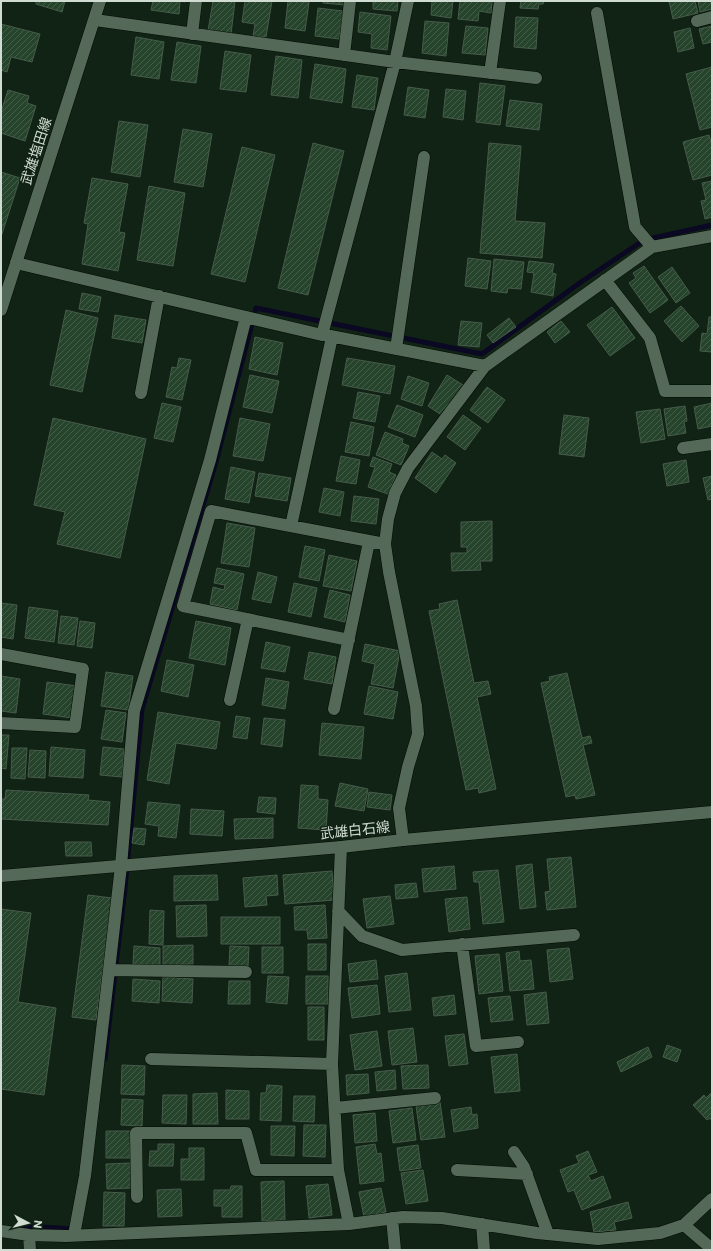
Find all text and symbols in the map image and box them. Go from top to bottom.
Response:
street label: 武雄塩田線 [17,115,54,187]
street label: 武雄白石線 [319,817,391,842]
north arrow [8,1203,48,1243]
text: N [31,1219,45,1229]

